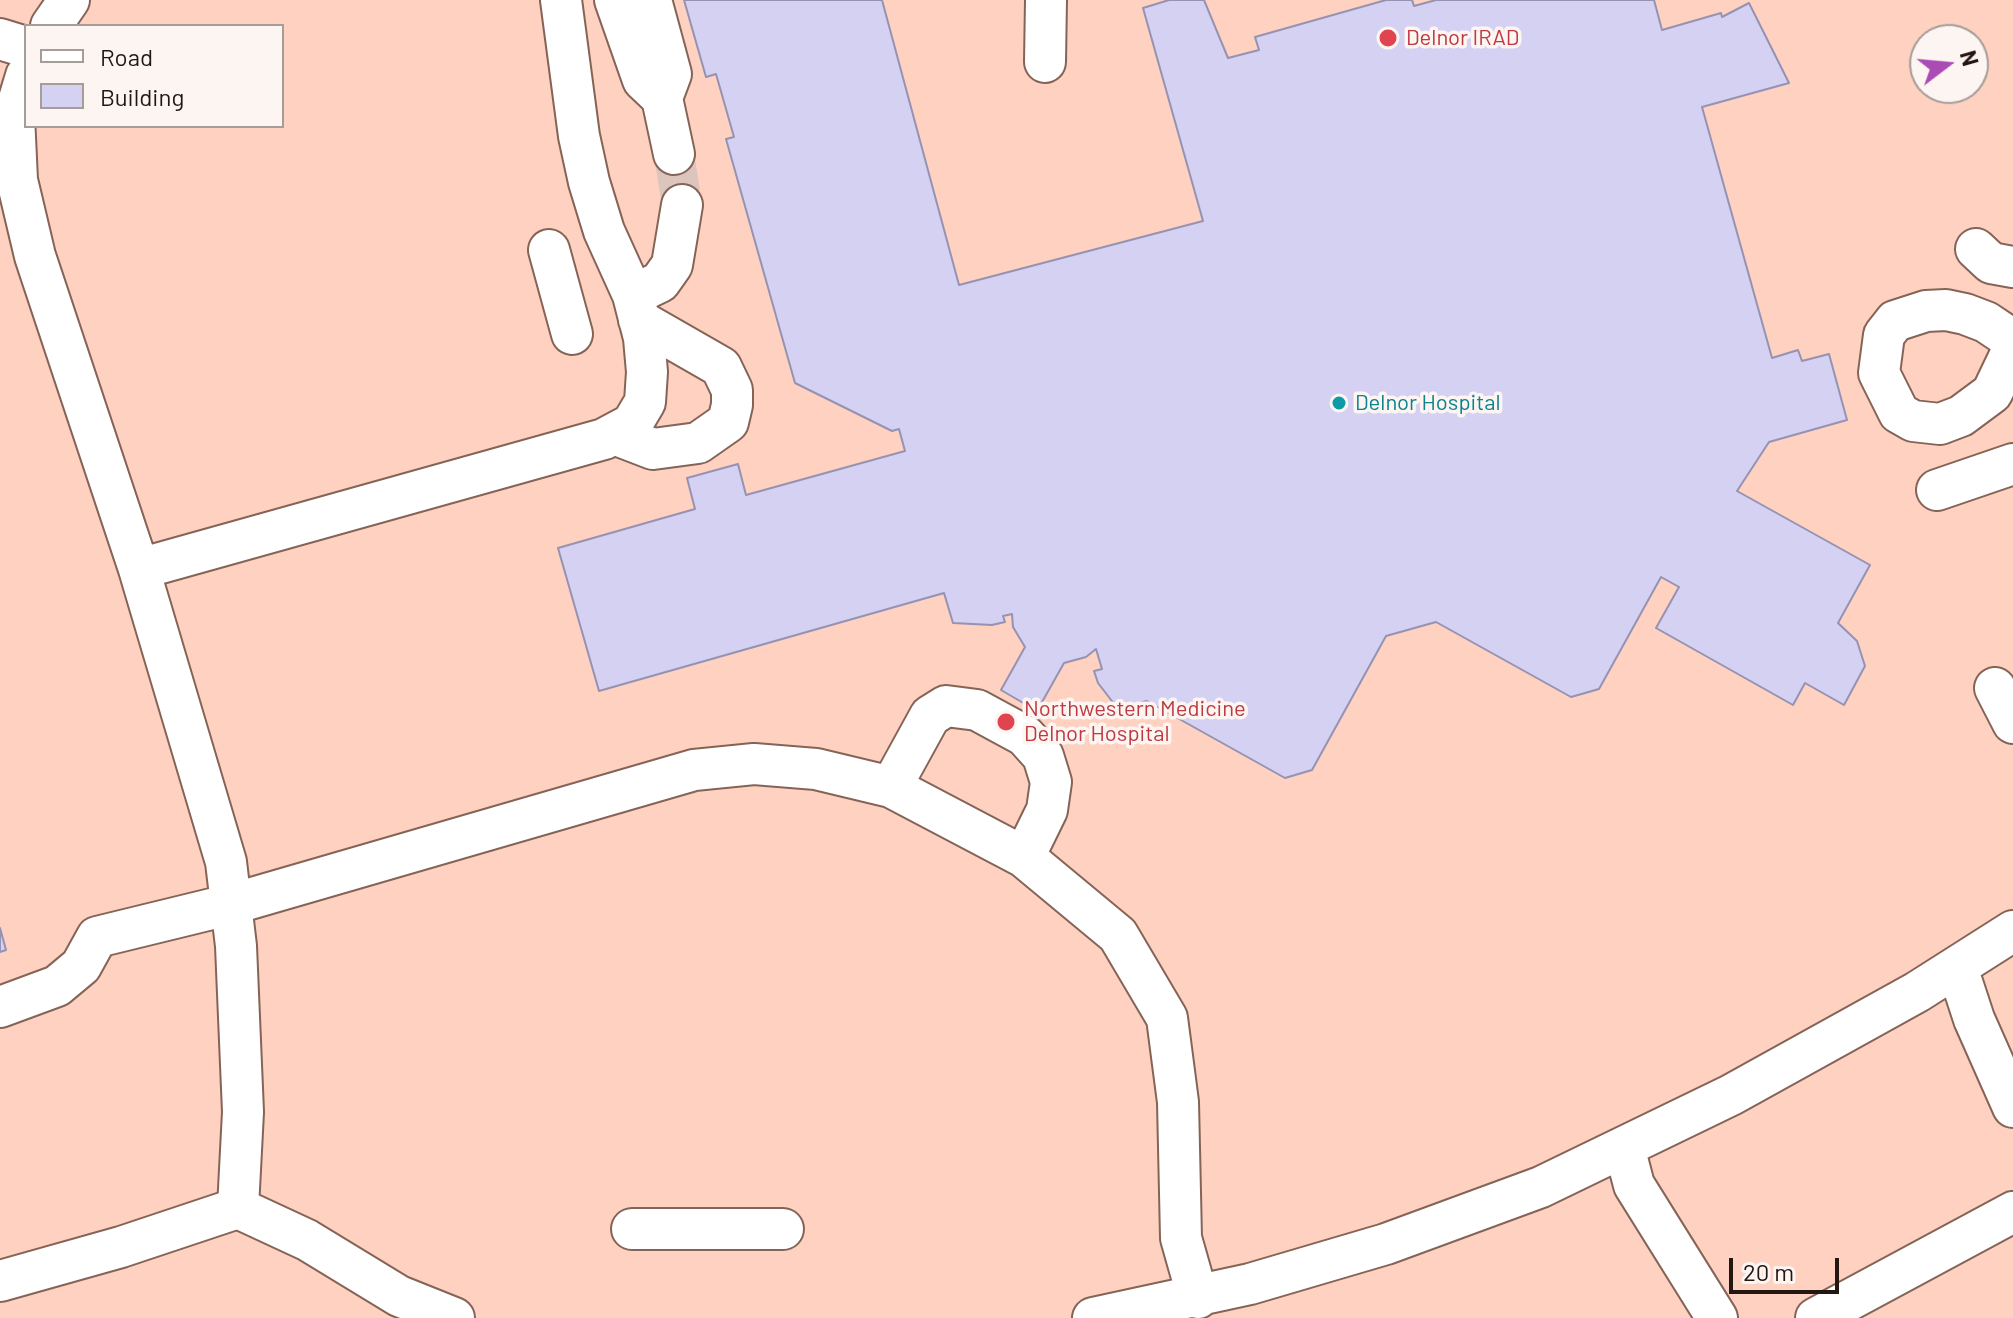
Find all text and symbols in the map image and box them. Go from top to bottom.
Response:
legend [24,24,284,128]
north arrow [1909,24,1989,104]
place label: Delnor IRAD [1406,25,1519,51]
marker: Delnor IRAD [1377,27,1399,49]
text: Road [100,42,153,71]
text: N [1956,47,1985,69]
text: Building [100,82,184,111]
place label: Delnor Hospital [1355,390,1501,416]
marker: Delnor Hospital [1330,394,1348,412]
place label: Northwestern Medicine Delnor Hospital [1024,696,1246,748]
marker: Northwestern Medicine Delnor Hospital [995,711,1017,733]
scale bar [1733,1242,1843,1292]
text: 20 m [1743,1257,1794,1286]

